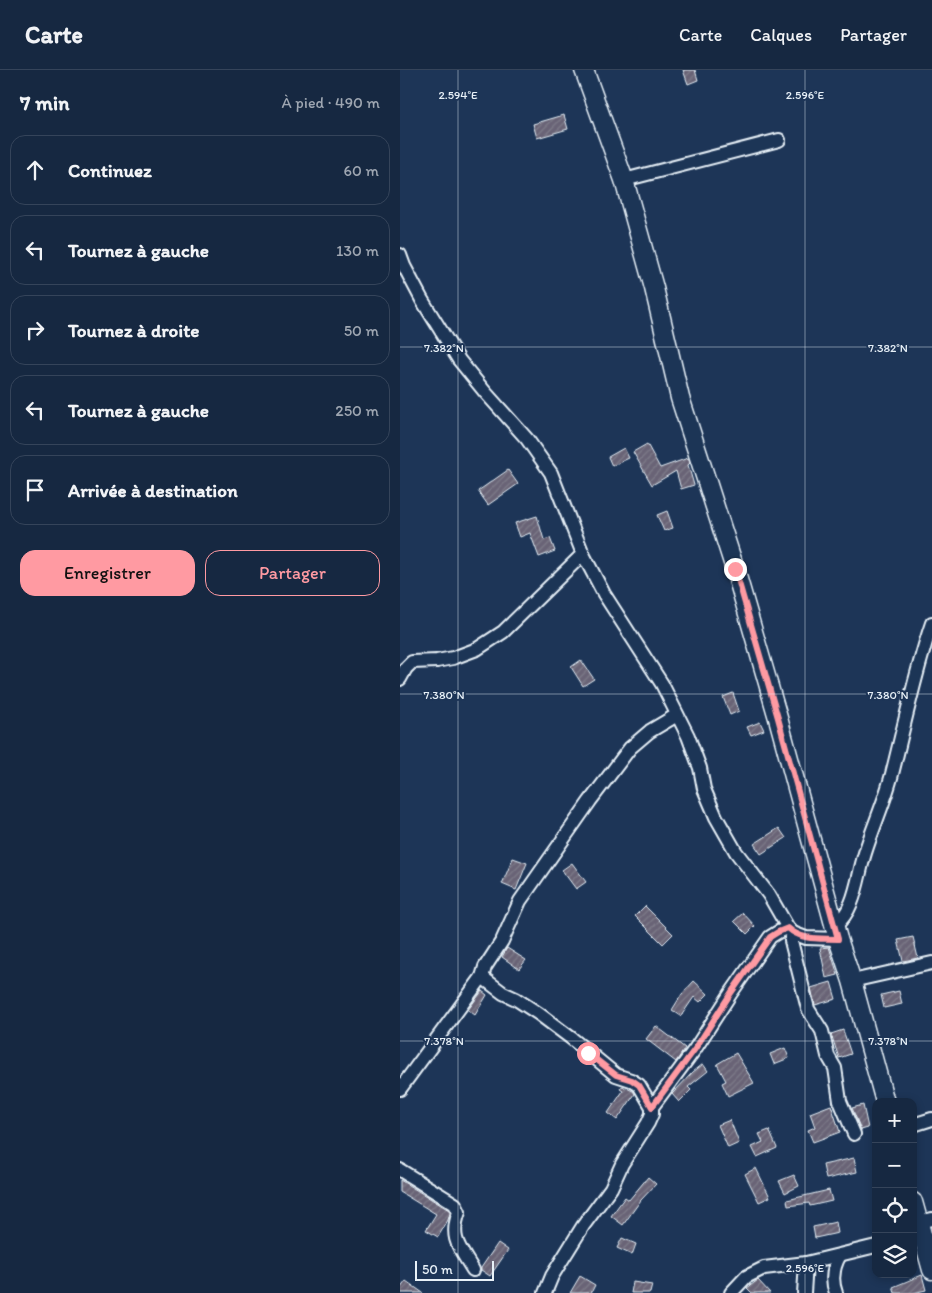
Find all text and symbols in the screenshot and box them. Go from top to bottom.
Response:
text: Carte [25,20,83,49]
text: Carte [679,24,722,46]
text: Calques [750,24,812,46]
text: Partager [840,24,907,46]
text: 2.594°E [438,88,478,102]
text: 2.596°E [786,88,825,102]
text: 7 min [20,90,69,115]
text: À pied · 490 m [282,93,380,112]
icon: ahead [21,156,49,184]
text: Continuez [68,159,152,182]
text: 60 m [344,161,379,180]
icon: left [21,236,49,264]
text: Tournez à gauche [68,239,209,262]
text: 130 m [336,241,379,260]
icon: right [21,316,49,344]
text: Tournez à droite [68,319,200,342]
text: 50 m [344,321,379,340]
text: 7.382°N [424,341,464,355]
text: 7.382°N [868,341,908,355]
icon: left [21,396,49,424]
text: Tournez à gauche [68,399,209,422]
text: 250 m [335,401,379,420]
icon: arrive [21,476,49,504]
text: Arrivée à destination [68,479,238,502]
button: Enregistrer [20,550,195,596]
button: Partager [205,550,380,596]
route end [724,558,747,581]
text: 7.380°N [423,688,465,702]
text: 7.380°N [867,688,909,702]
text: 7.378°N [424,1034,464,1048]
text: 7.378°N [868,1034,908,1048]
route start [577,1042,600,1065]
map controls [872,1098,917,1278]
button: + [872,1098,917,1143]
button: − [872,1143,917,1188]
button: locate [872,1188,917,1233]
button: layers [872,1233,917,1278]
scale bar [415,1258,494,1281]
text: 50 m [422,1261,453,1278]
text: 2.596°E [786,1261,825,1275]

